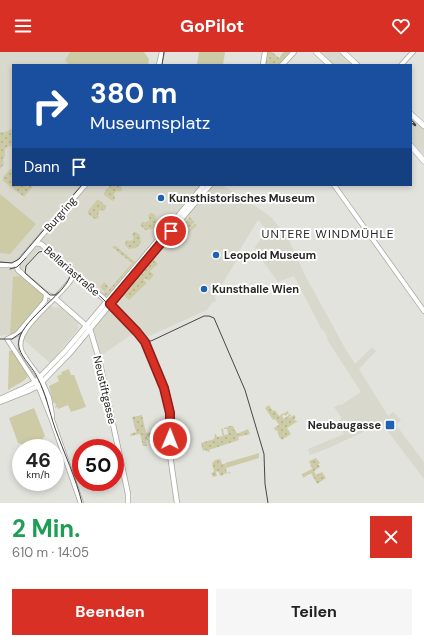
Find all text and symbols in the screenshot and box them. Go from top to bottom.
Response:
text: GoPilot [180,14,244,38]
icon: menu [12,15,34,37]
icon: heart [390,15,412,37]
text: 380 m [90,75,177,112]
icon: right [24,80,76,132]
text: Museumsplatz [90,111,210,135]
icon: arrive [68,156,90,178]
text: Dann [24,157,60,177]
place label: Kunsthistorisches Museum [169,191,315,205]
street label: Burgring [41,193,79,235]
marker: Kunsthistorisches Museum [156,193,166,203]
pin [154,214,188,248]
icon: arrive [160,220,182,242]
district label: UNTERE WINDMÜHLE [262,226,394,242]
street label: Bellariastraße [41,243,103,299]
place label: Leopold Museum [224,248,316,262]
marker: Leopold Museum [211,250,221,260]
place label: Kunsthalle Wien [212,282,299,296]
marker: Kunsthalle Wien [199,284,209,294]
street label: Neustiftgasse [90,354,120,426]
position arrow [149,418,191,460]
place label: Neubaugasse [308,418,381,432]
marker: Neubaugasse [384,419,396,431]
speed limit sign: 50 [72,439,124,491]
text: 46 [25,447,51,473]
text: km/h [26,468,50,481]
text: 2 Min. [12,513,80,544]
button: close [370,516,412,558]
text: 610 m · 14:05 [12,544,89,561]
button: Beenden [12,589,208,635]
button: Teilen [216,589,412,635]

